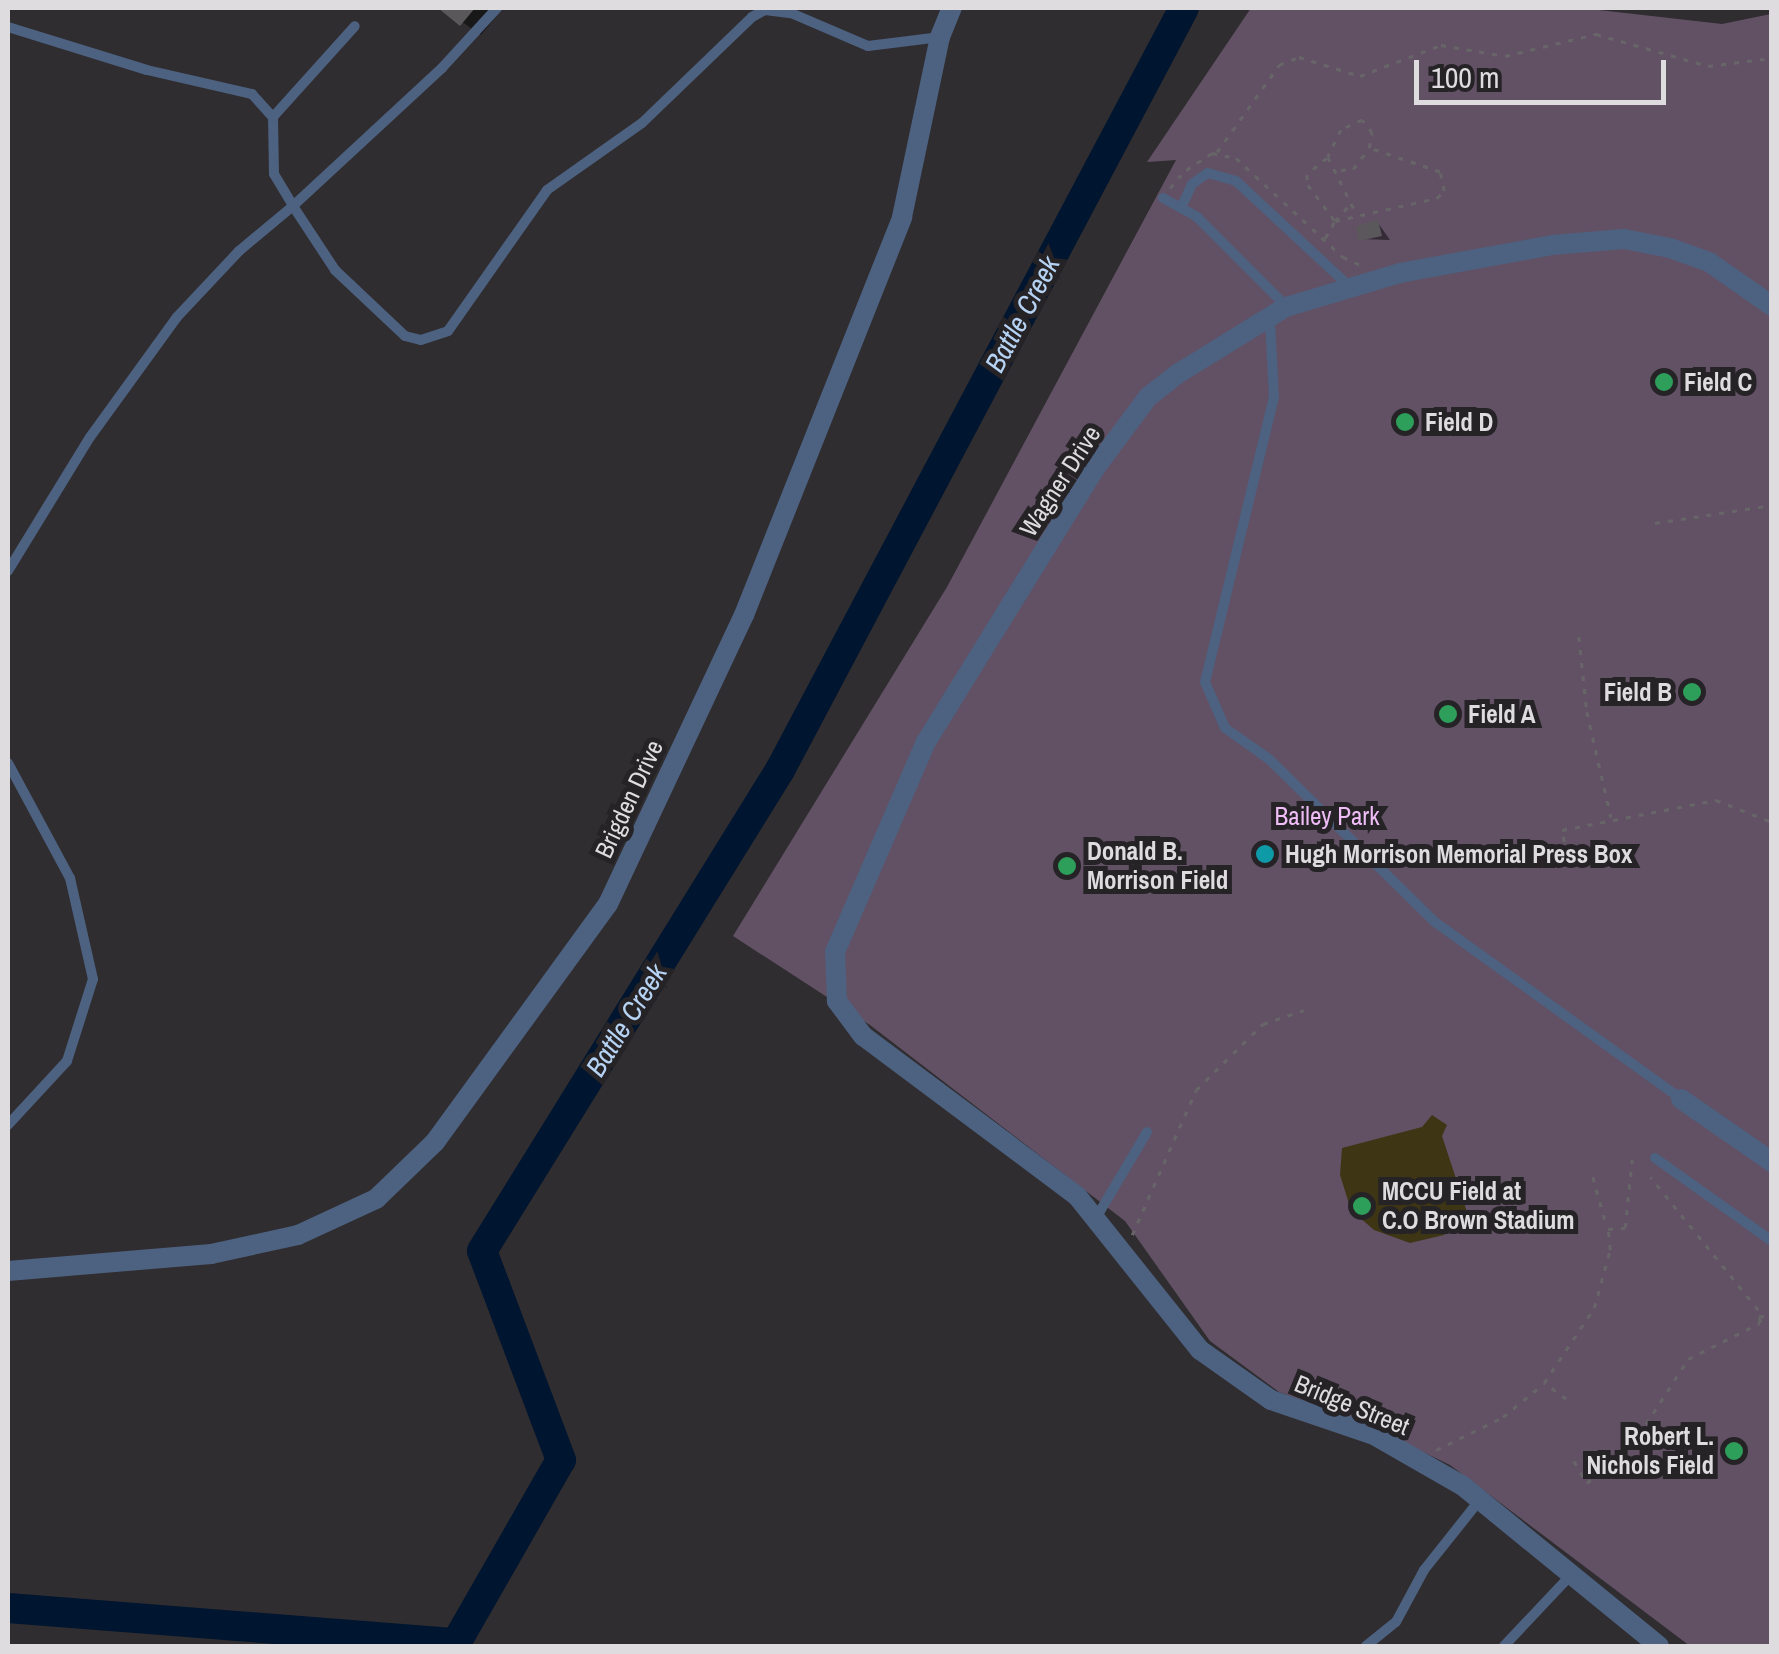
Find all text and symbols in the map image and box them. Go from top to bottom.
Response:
scale bar [1419,40,1672,102]
text: 100 m [1431,57,1499,97]
water label: Battle Creek [978,250,1066,378]
place label: Field C [1684,367,1752,397]
marker: Field C [1653,371,1675,393]
place label: Field D [1425,407,1493,437]
marker: Field D [1394,411,1416,433]
street label: Wagner Drive [1013,420,1107,542]
place label: Field B [1604,677,1672,707]
marker: Field B [1681,681,1703,703]
place label: Field A [1468,699,1536,729]
marker: Field A [1437,703,1459,725]
street label: Brigden Drive [589,735,669,863]
park label: Bailey Park [1275,801,1379,831]
place label: Donald B. Morrison Field [1087,837,1228,896]
place label: Hugh Morrison Memorial Press Box [1285,839,1632,869]
marker: Hugh Morrison Memorial Press Box [1254,843,1276,865]
marker: Donald B. Morrison Field [1056,855,1078,877]
water label: Battle Creek [578,958,674,1082]
place label: MCCU Field at C.O Brown Stadium [1382,1177,1574,1236]
marker: MCCU Field at C.O Brown Stadium [1351,1195,1373,1217]
street label: Bridge Street [1290,1368,1414,1442]
place label: Robert L. Nichols Field [1586,1422,1714,1481]
marker: Robert L. Nichols Field [1723,1440,1745,1462]

